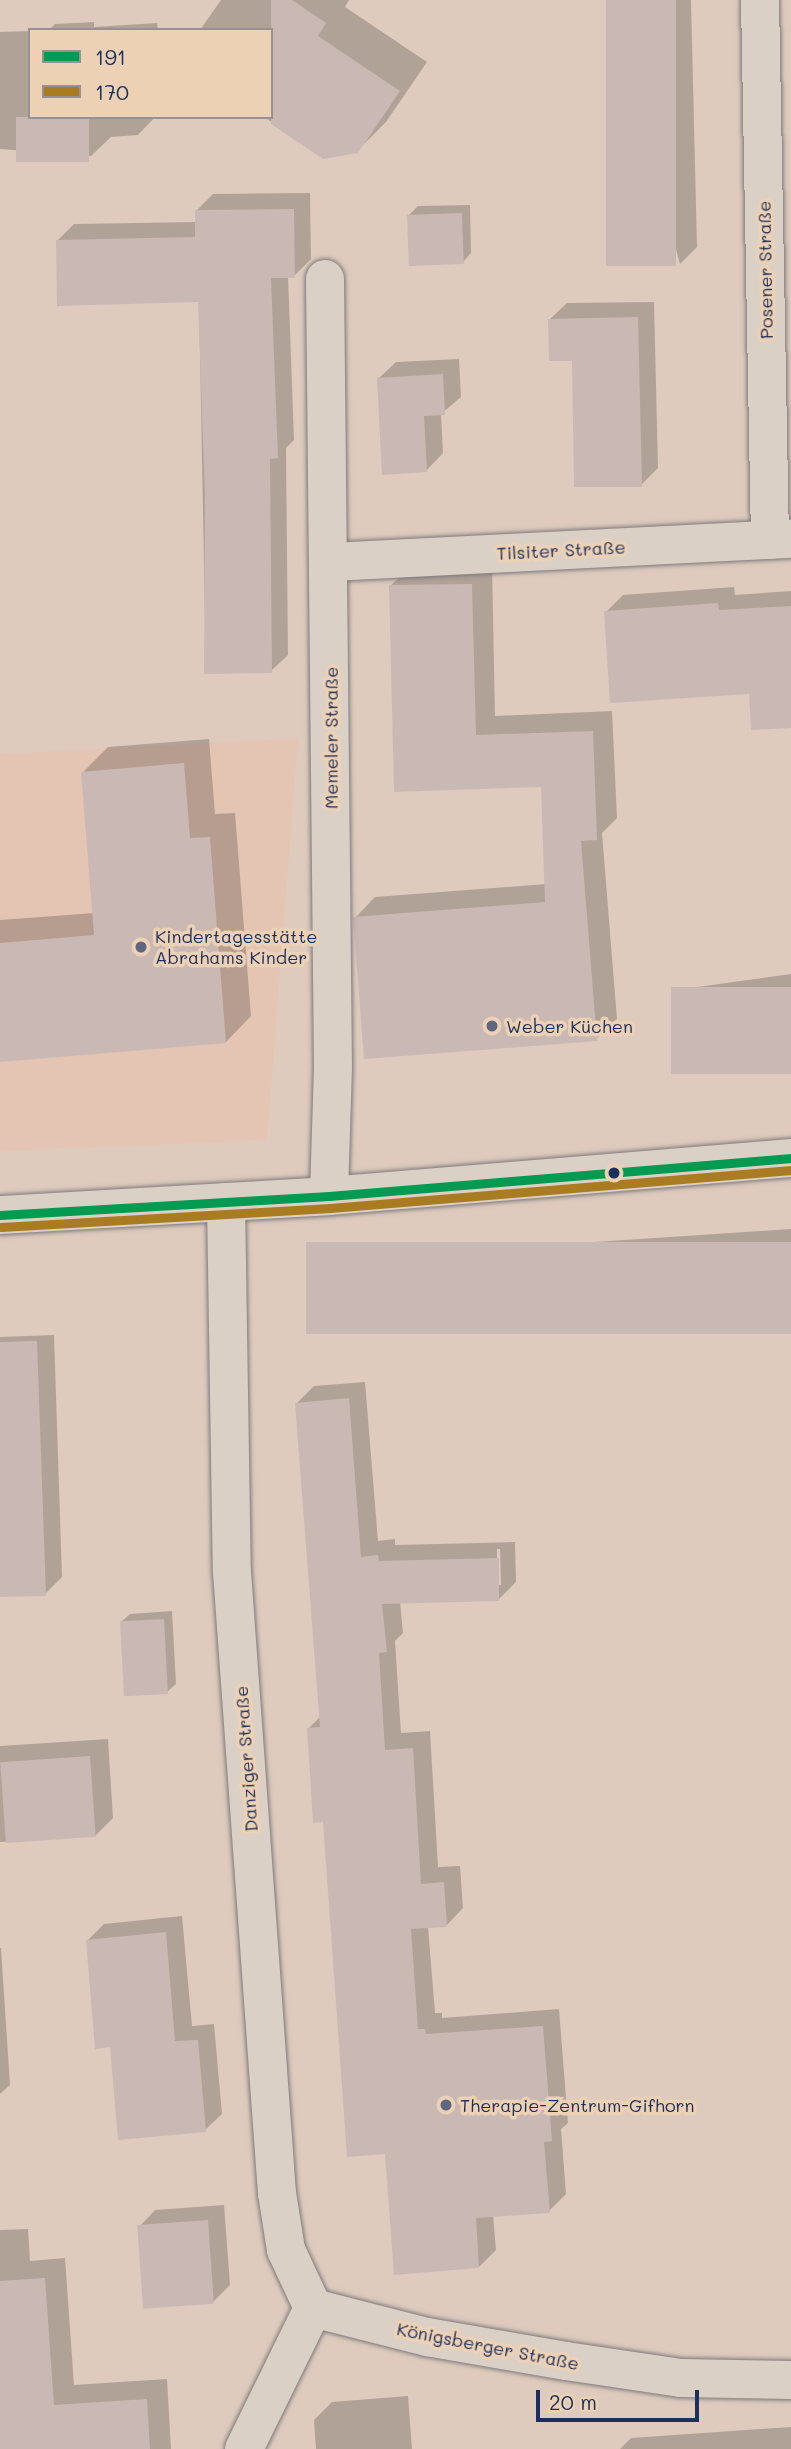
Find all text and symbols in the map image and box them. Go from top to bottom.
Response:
legend [28,28,273,119]
text: 191 [95,43,126,70]
text: 170 [95,78,129,105]
street label: Posener Straße [753,201,777,339]
street label: Tilsiter Straße [496,536,626,564]
street label: Memeler Straße [320,667,342,809]
place label: Kindertagesstätte Abrahams Kinder [155,926,317,968]
marker: Kindertagesstätte Abrahams Kinder [133,939,149,955]
place label: Weber Küchen [506,1015,633,1037]
marker: Weber Küchen [484,1018,500,1034]
unlabelled marker [607,1166,621,1180]
street label: Danziger Straße [230,1685,262,1833]
place label: Therapie-Zentrum-Gifhorn [460,2094,695,2116]
marker: Therapie-Zentrum-Gifhorn [438,2097,454,2113]
street label: Königsberger Straße [395,2318,581,2374]
scale bar [539,2376,702,2420]
text: 20 m [549,2388,597,2415]

